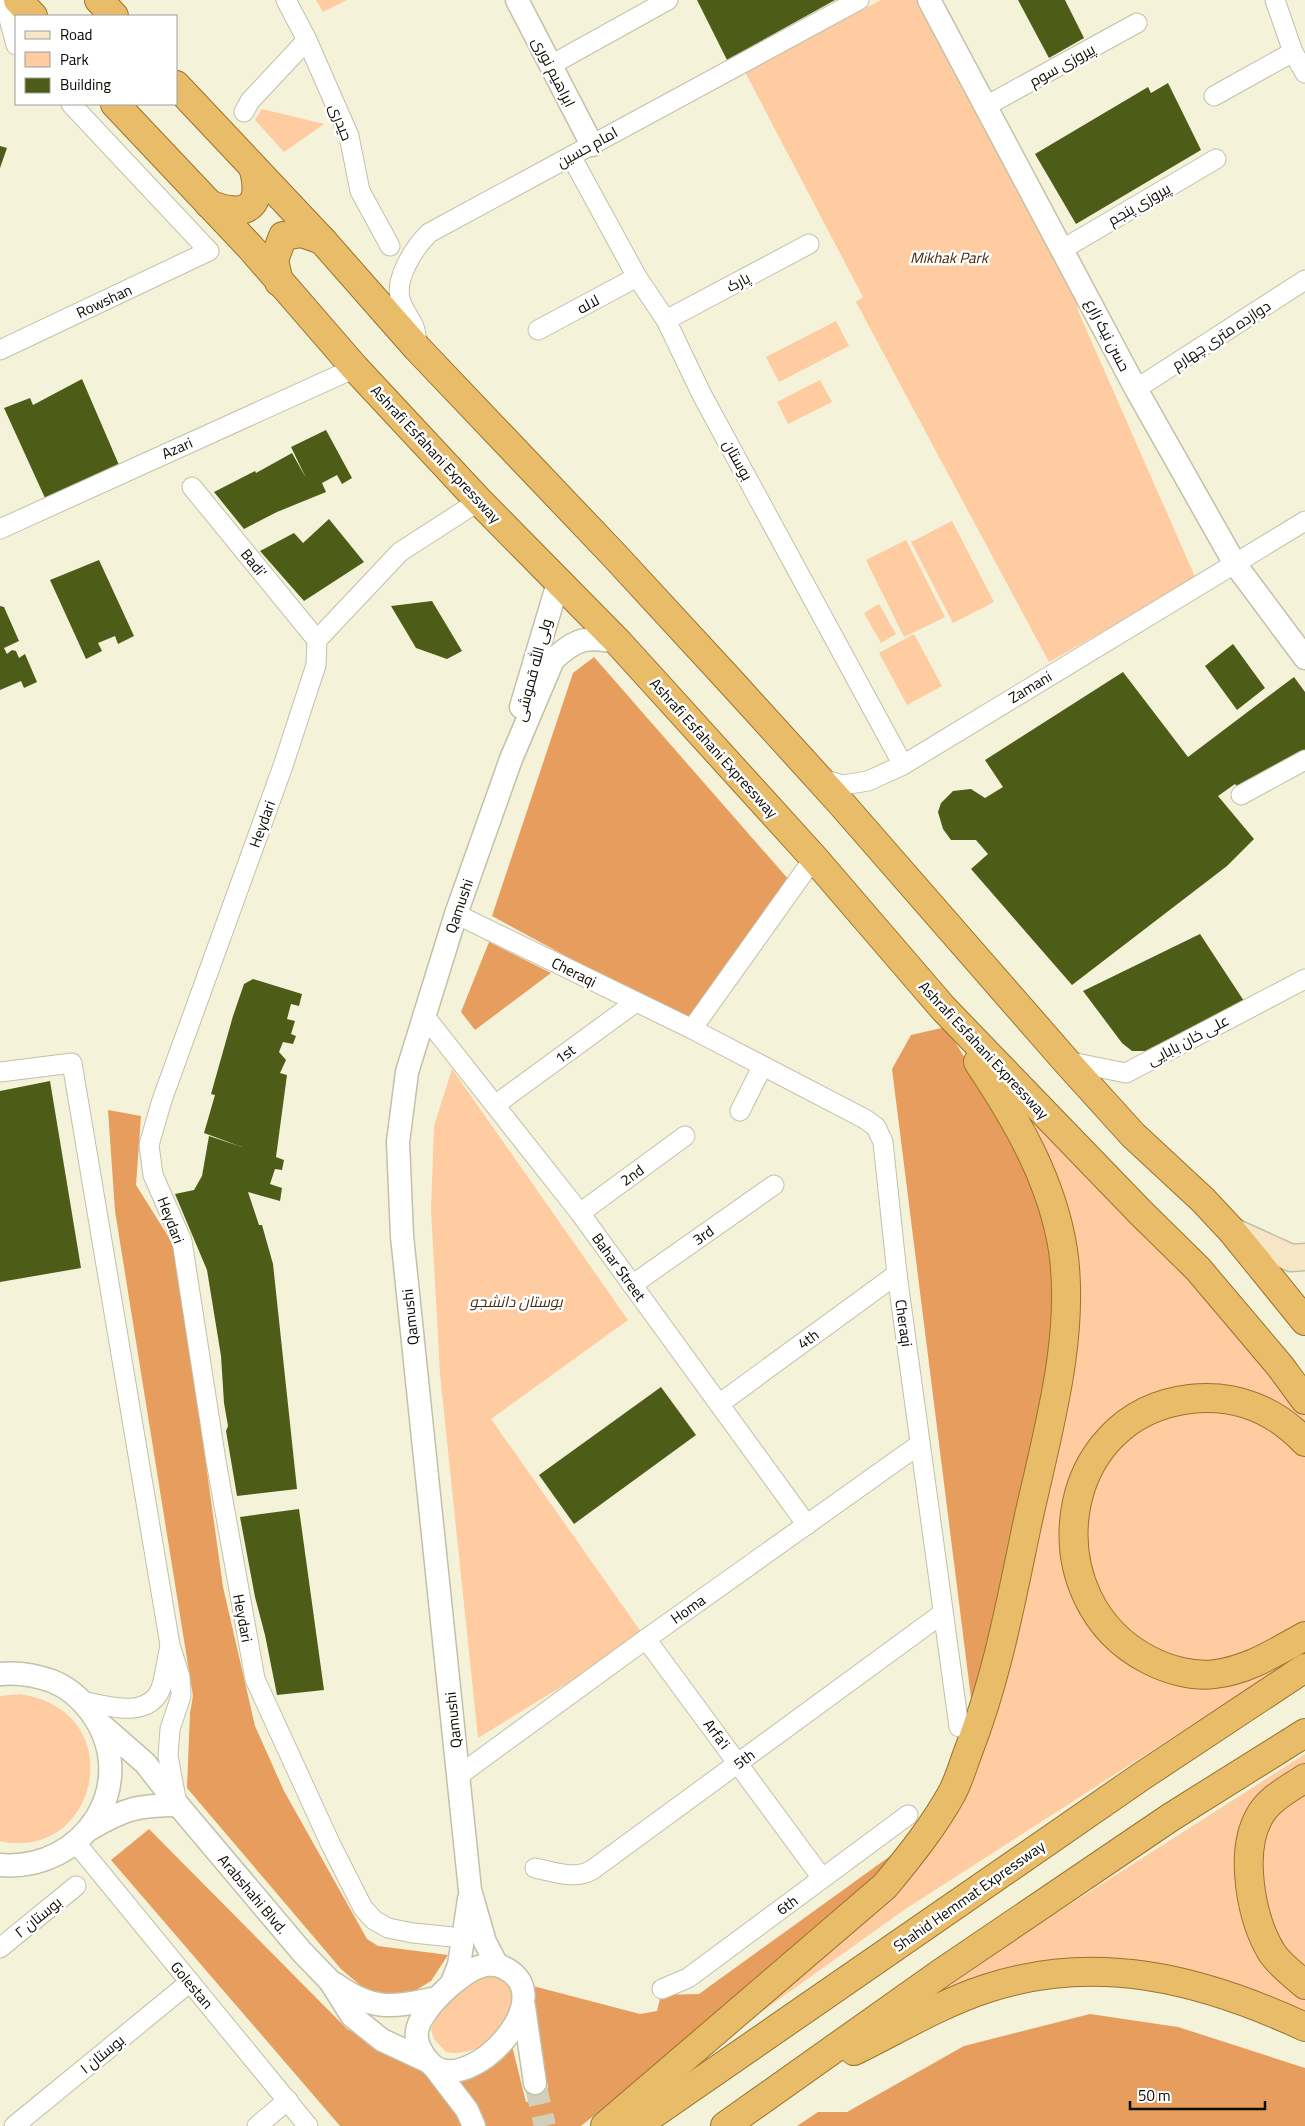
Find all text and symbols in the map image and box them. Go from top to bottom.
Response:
legend [15,15,178,105]
text: Road [60,20,93,49]
street label: ابراهیم نوری [524,31,584,113]
street label: پیروزی سوم [1023,35,1101,95]
text: Park [60,45,89,74]
text: Building [60,70,111,99]
street label: حیدری [321,99,361,145]
street label: امام حسین [551,118,623,176]
street label: پیروزی پنجم [1102,174,1176,234]
park label: Mikhak Park [910,243,990,272]
street label: پارک [721,264,755,300]
street label: Rowshan [71,275,137,327]
street label: لاله [571,286,605,322]
street label: دوازده متری چهارم [1165,292,1277,378]
street label: حسن نیک زارع [1077,293,1139,377]
street label: Ashrafi Esfahani Expressway [363,378,509,530]
street label: Azari [157,428,197,468]
street label: بوستان [715,434,761,486]
street label: Badi' [233,542,275,584]
street label: ولی الله قموشی [505,615,561,725]
street label: Zamani [1002,662,1058,712]
street label: Ashrafi Esfahani Expressway [642,671,786,825]
street label: Heydari [240,796,284,852]
street label: Qamushi [436,875,482,937]
street label: Cheraqi [546,949,602,995]
street label: Ashrafi Esfahani Expressway [911,974,1057,1126]
street label: علی خان بابایی [1141,1006,1235,1074]
street label: 1st [548,1036,582,1072]
street label: 2nd [614,1156,650,1194]
street label: Heydari [149,1192,193,1248]
street label: 3rd [686,1217,720,1253]
street label: Bahar Street [584,1226,655,1308]
street label: Qamushi [393,1287,427,1347]
park label: بوستان دانشجو [469,1287,564,1316]
street label: Cheraqi [886,1297,922,1349]
street label: 4th [791,1321,825,1357]
street label: Homa [664,1586,712,1632]
street label: Heydari [224,1591,262,1645]
street label: Qamushi [436,1690,470,1750]
street label: Arfa'i [696,1712,738,1756]
street label: 5th [727,1741,761,1777]
street label: Shahid Hemmat Expressway [887,1832,1051,1960]
street label: Arabshahi Blvd. [210,1847,296,1941]
street label: 6th [770,1887,804,1923]
street label: بوستان ۲ [7,1888,69,1946]
street label: Golestan [163,1954,221,2016]
street label: بوستان ۱ [73,2026,131,2082]
scale bar [1130,2078,1265,2110]
text: 50 m [1138,2081,1171,2110]

